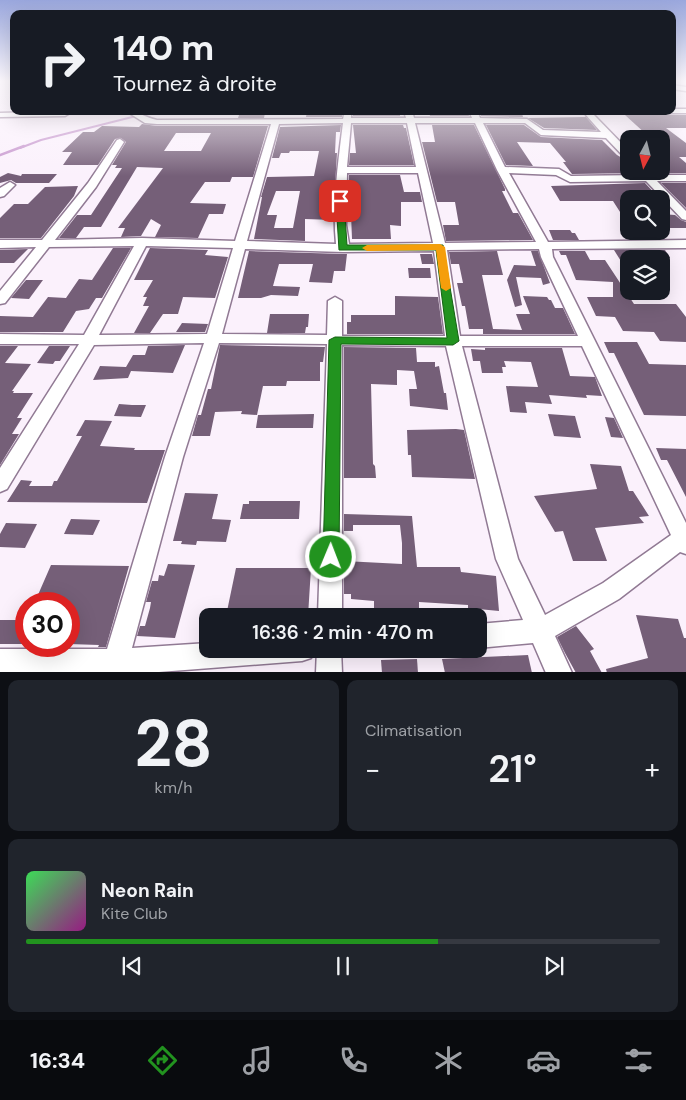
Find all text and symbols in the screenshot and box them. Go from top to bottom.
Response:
text: 140 m [113,25,214,71]
icon: right [30,30,95,95]
text: Tournez à droite [113,69,277,98]
north arrow [620,130,670,180]
map controls [620,130,670,300]
pin [319,180,361,222]
icon: arrive [326,187,354,215]
button: search [620,190,670,240]
button: layers [620,250,670,300]
position arrow [304,530,356,582]
speed limit sign: 30 [15,592,80,657]
text: 16:36 · 2 min · 470 m [252,620,434,645]
text: 28 [134,702,213,786]
text: Climatisation [365,720,462,741]
text: 21° [488,744,537,794]
text: − [365,751,380,788]
text: + [645,751,660,788]
text: km/h [155,777,192,798]
text: Neon Rain [101,878,194,903]
text: Kite Club [101,903,168,924]
icon: previous [118,952,146,980]
icon: pause [329,952,357,980]
icon: next [540,952,568,980]
icon: directions [145,1043,180,1078]
icon: music [240,1043,275,1078]
icon: phone [336,1043,371,1078]
icon: climate [431,1043,466,1078]
icon: car [526,1043,561,1078]
icon: filters [621,1043,656,1078]
text: 16:34 [30,1046,85,1075]

